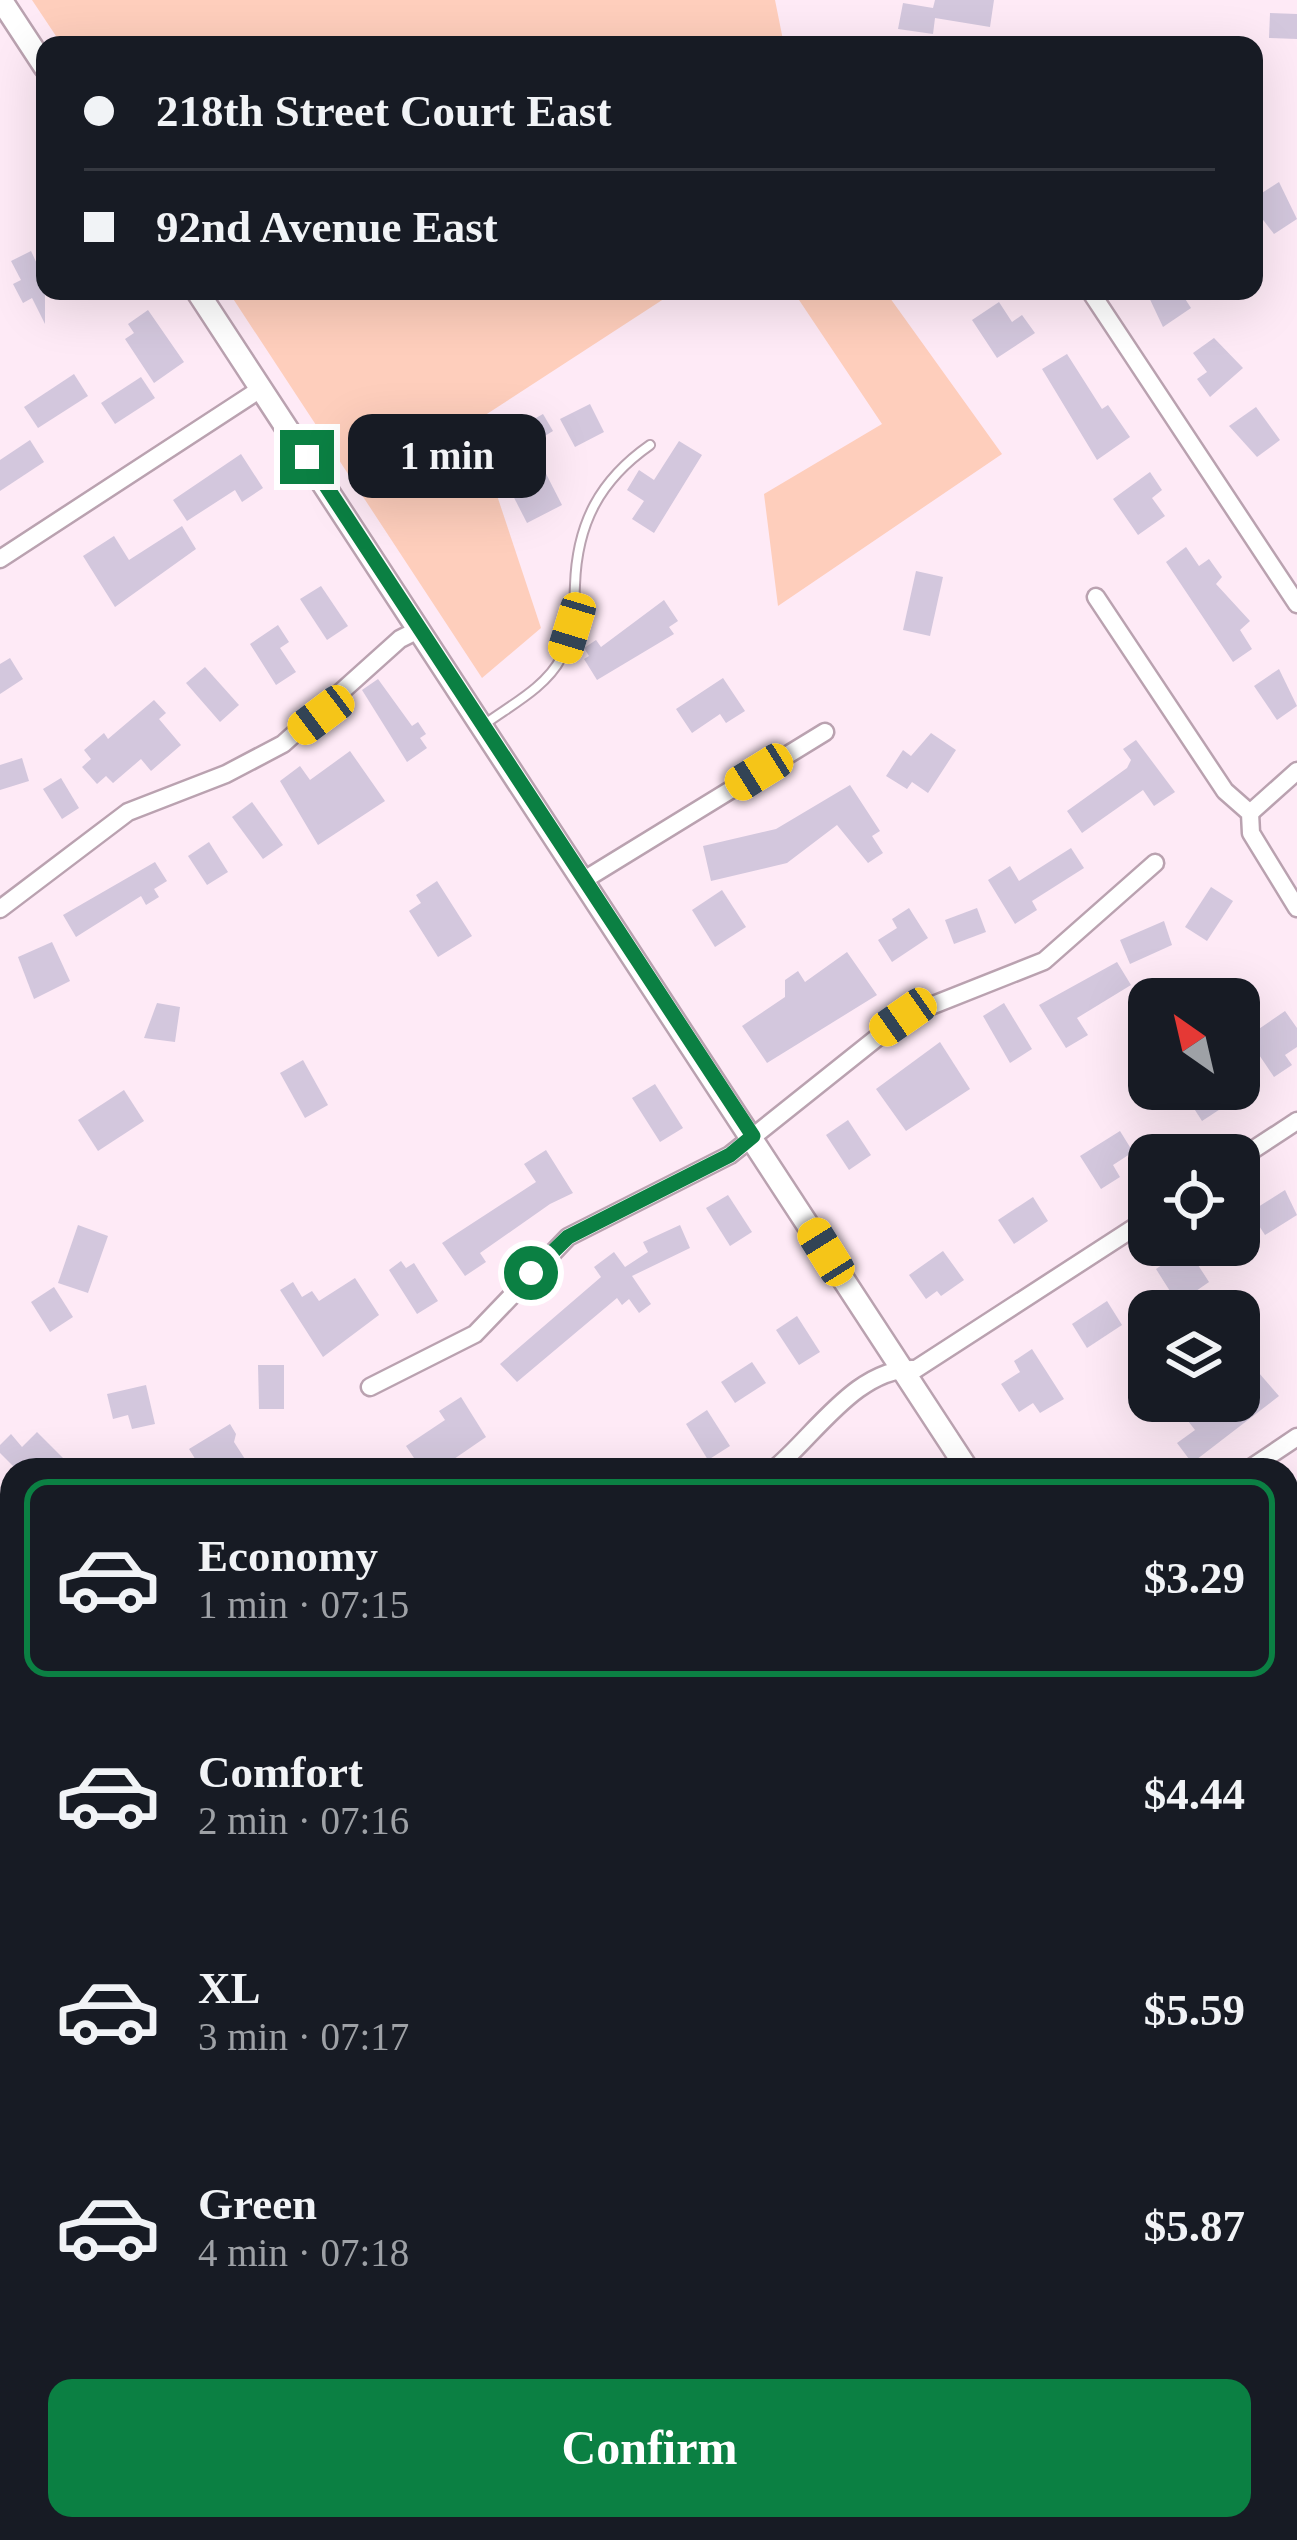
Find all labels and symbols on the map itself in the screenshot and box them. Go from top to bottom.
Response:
callout: 1 min [349,415,547,499]
route end [280,430,334,484]
car [544,588,600,668]
car [281,679,361,751]
car [719,738,799,806]
north arrow [1128,978,1260,1110]
car [863,982,943,1052]
car [792,1212,860,1292]
route start [504,1246,558,1300]

